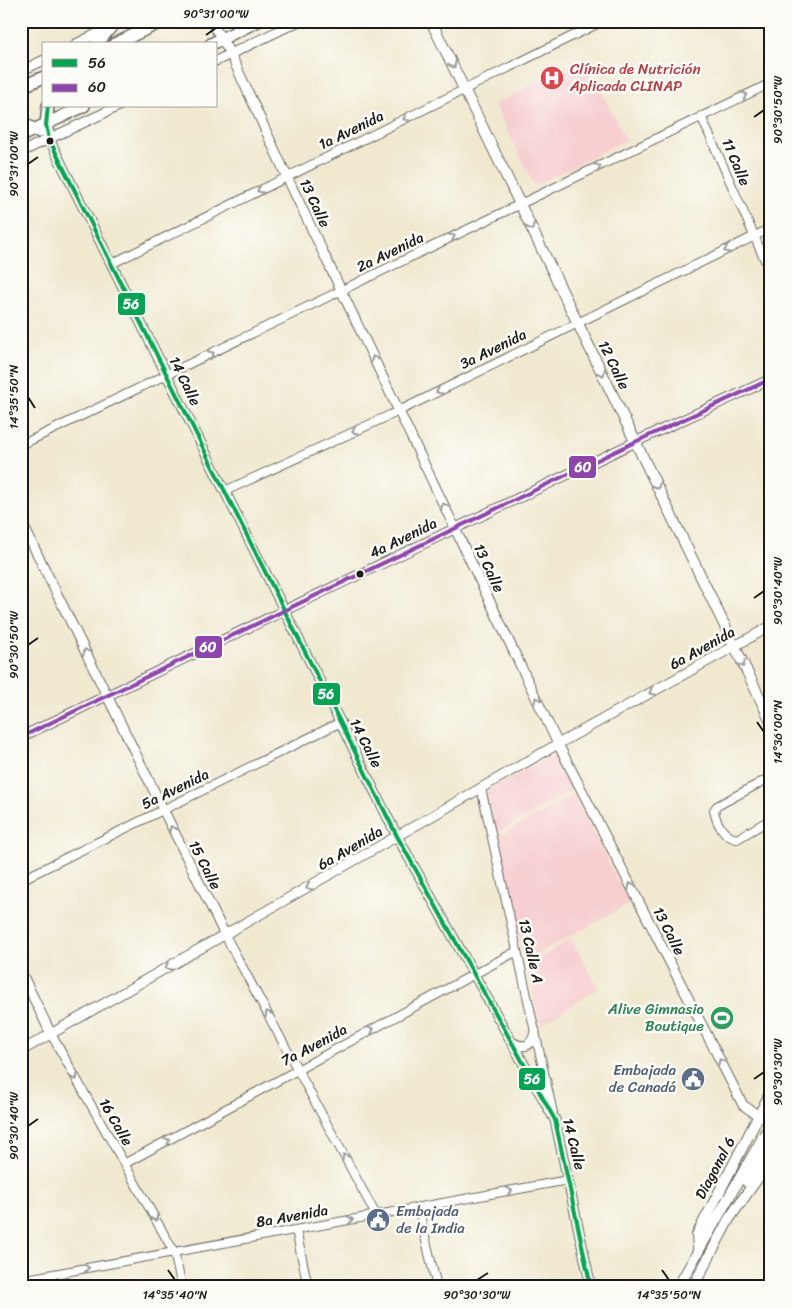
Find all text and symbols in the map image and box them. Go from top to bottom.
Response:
text: 90°31'00"W [183,3,250,25]
legend [42,42,218,108]
text: 56 [88,50,106,76]
place label: Clínica de Nutrición Aplicada CLINAP [569,56,701,99]
one-way arrow [447,60,457,69]
hospital icon: Clínica de Nutrición Aplicada CLINAP [539,65,565,91]
text: 60 [88,74,106,100]
text: 90°30'50"W [767,75,789,144]
one-way arrow [739,91,748,101]
street label: 1a Avenida [314,103,389,157]
one-way arrow [402,112,411,122]
text: 90°31'00"W [3,130,25,197]
street label: 11 Calle [714,134,758,190]
unlabelled marker [45,136,55,146]
one-way arrow [593,163,602,173]
street label: 13 Calle [292,174,338,232]
one-way arrow [256,184,265,194]
one-way arrow [525,222,535,231]
street label: 2a Avenida [352,224,429,280]
one-way arrow [447,233,456,243]
one-way arrow [723,244,732,254]
line badge: 56 [117,292,146,316]
text: 56 [123,292,139,317]
street label: 3a Avenida [455,321,531,376]
street label: 12 Calle [591,336,637,394]
one-way arrow [206,349,215,360]
street label: 14 Calle [162,352,208,411]
one-way arrow [370,355,381,364]
text: 14°35'50"N [3,364,25,429]
one-way arrow [596,368,606,377]
one-way arrow [436,384,445,394]
one-way arrow [351,425,360,435]
line badge: 60 [568,455,597,479]
text: 60 [574,455,592,480]
one-way arrow [650,481,661,490]
one-way arrow [440,502,450,511]
street label: 4a Avenida [364,510,442,566]
street label: 13 Calle [466,539,512,597]
text: 90°30'40"W [767,556,789,625]
unlabelled marker [355,569,365,579]
text: 90°30'50"W [3,610,25,679]
street label: 6a Avenida [664,619,740,677]
line badge: 60 [194,635,223,659]
text: 60 [199,635,217,660]
one-way arrow [81,648,92,657]
one-way arrow [736,659,747,668]
line badge: 56 [312,682,341,706]
text: 56 [318,682,334,707]
one-way arrow [648,686,657,696]
one-way arrow [533,696,543,705]
text: 14°36'00"N [767,699,789,764]
street label: 14 Calle [342,714,390,773]
street label: 5a Avenida [137,761,214,817]
street label: 6a Avenida [312,818,388,877]
one-way arrow [168,825,178,834]
street label: 15 Calle [181,836,229,895]
one-way arrow [306,880,315,890]
one-way arrow [627,882,637,891]
street label: 13 Calle [646,902,692,960]
street label: 13 Calle A [511,916,551,986]
one-way arrow [165,961,174,971]
place label: Alive Gimnasio Boutique [607,996,705,1039]
sports icon: Alive Gimnasio Boutique [709,1005,735,1031]
one-way arrow [264,1010,274,1019]
street label: 7a Avenida [276,1016,352,1073]
one-way arrow [366,1026,375,1036]
text: 90°30'30"W [767,1038,789,1106]
place label: Embajada de Canadá [609,1057,676,1100]
one-way arrow [717,1058,727,1067]
public building icon: Embajada de Canadá [680,1066,706,1092]
line badge: 56 [518,1067,546,1091]
text: 56 [524,1067,540,1092]
one-way arrow [68,1071,78,1080]
text: 90°30'40"W [3,1091,25,1160]
street label: 16 Calle [92,1093,140,1151]
street label: 14 Calle [555,1115,593,1173]
street label: Diagonal 6 [688,1132,742,1204]
one-way arrow [162,1137,171,1147]
one-way arrow [341,1153,351,1162]
one-way arrow [505,1186,514,1196]
street label: 8a Avenida [254,1197,330,1235]
place label: Embajada de la India [396,1198,465,1241]
public building icon: Embajada de la India [365,1207,391,1233]
one-way arrow [149,1212,159,1221]
one-way arrow [345,1215,354,1225]
one-way arrow [82,1264,91,1274]
text: 14°35'40"N [143,1284,208,1306]
text: 90°30'30"W [443,1284,511,1306]
text: 14°35'50"N [637,1284,702,1306]

